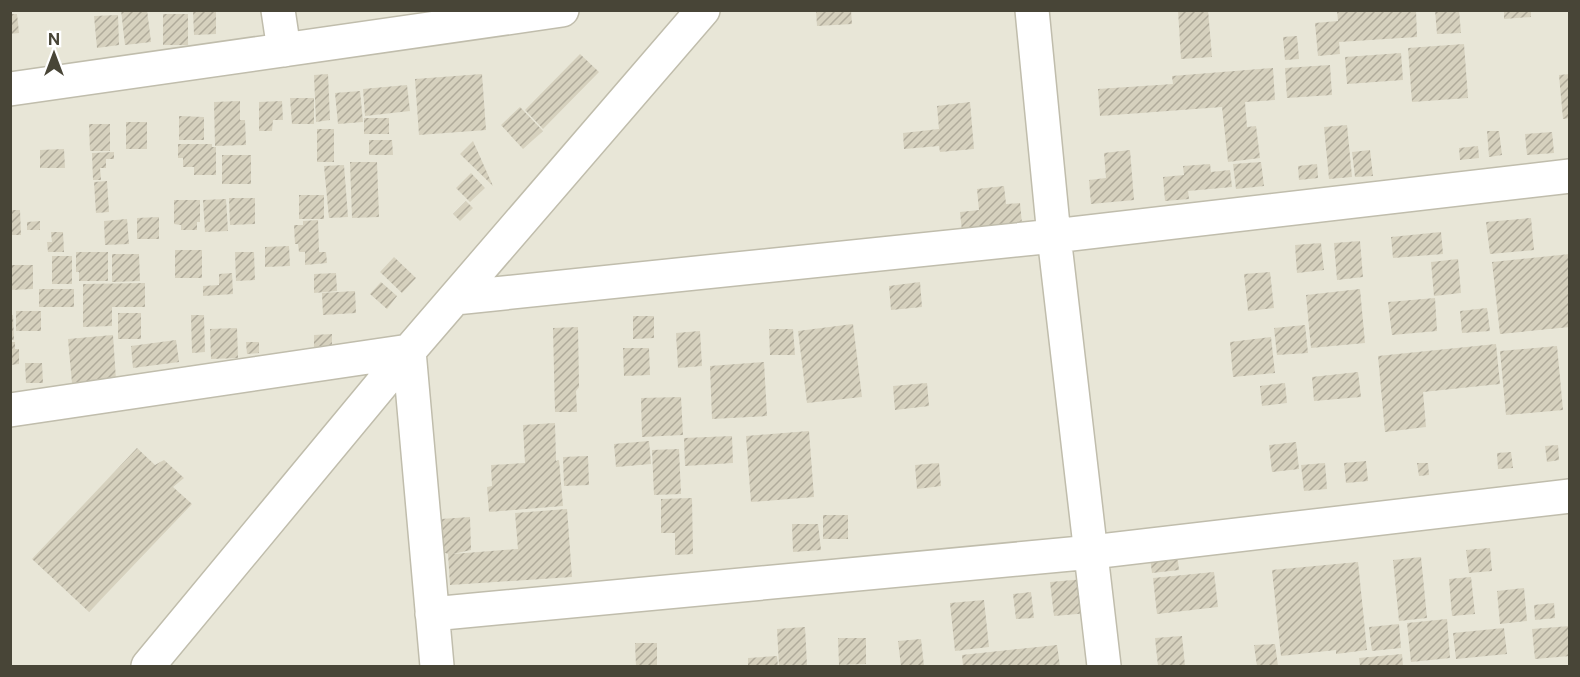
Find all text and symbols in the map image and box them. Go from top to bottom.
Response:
north arrow [24,24,84,84]
text: N [48,30,60,49]

